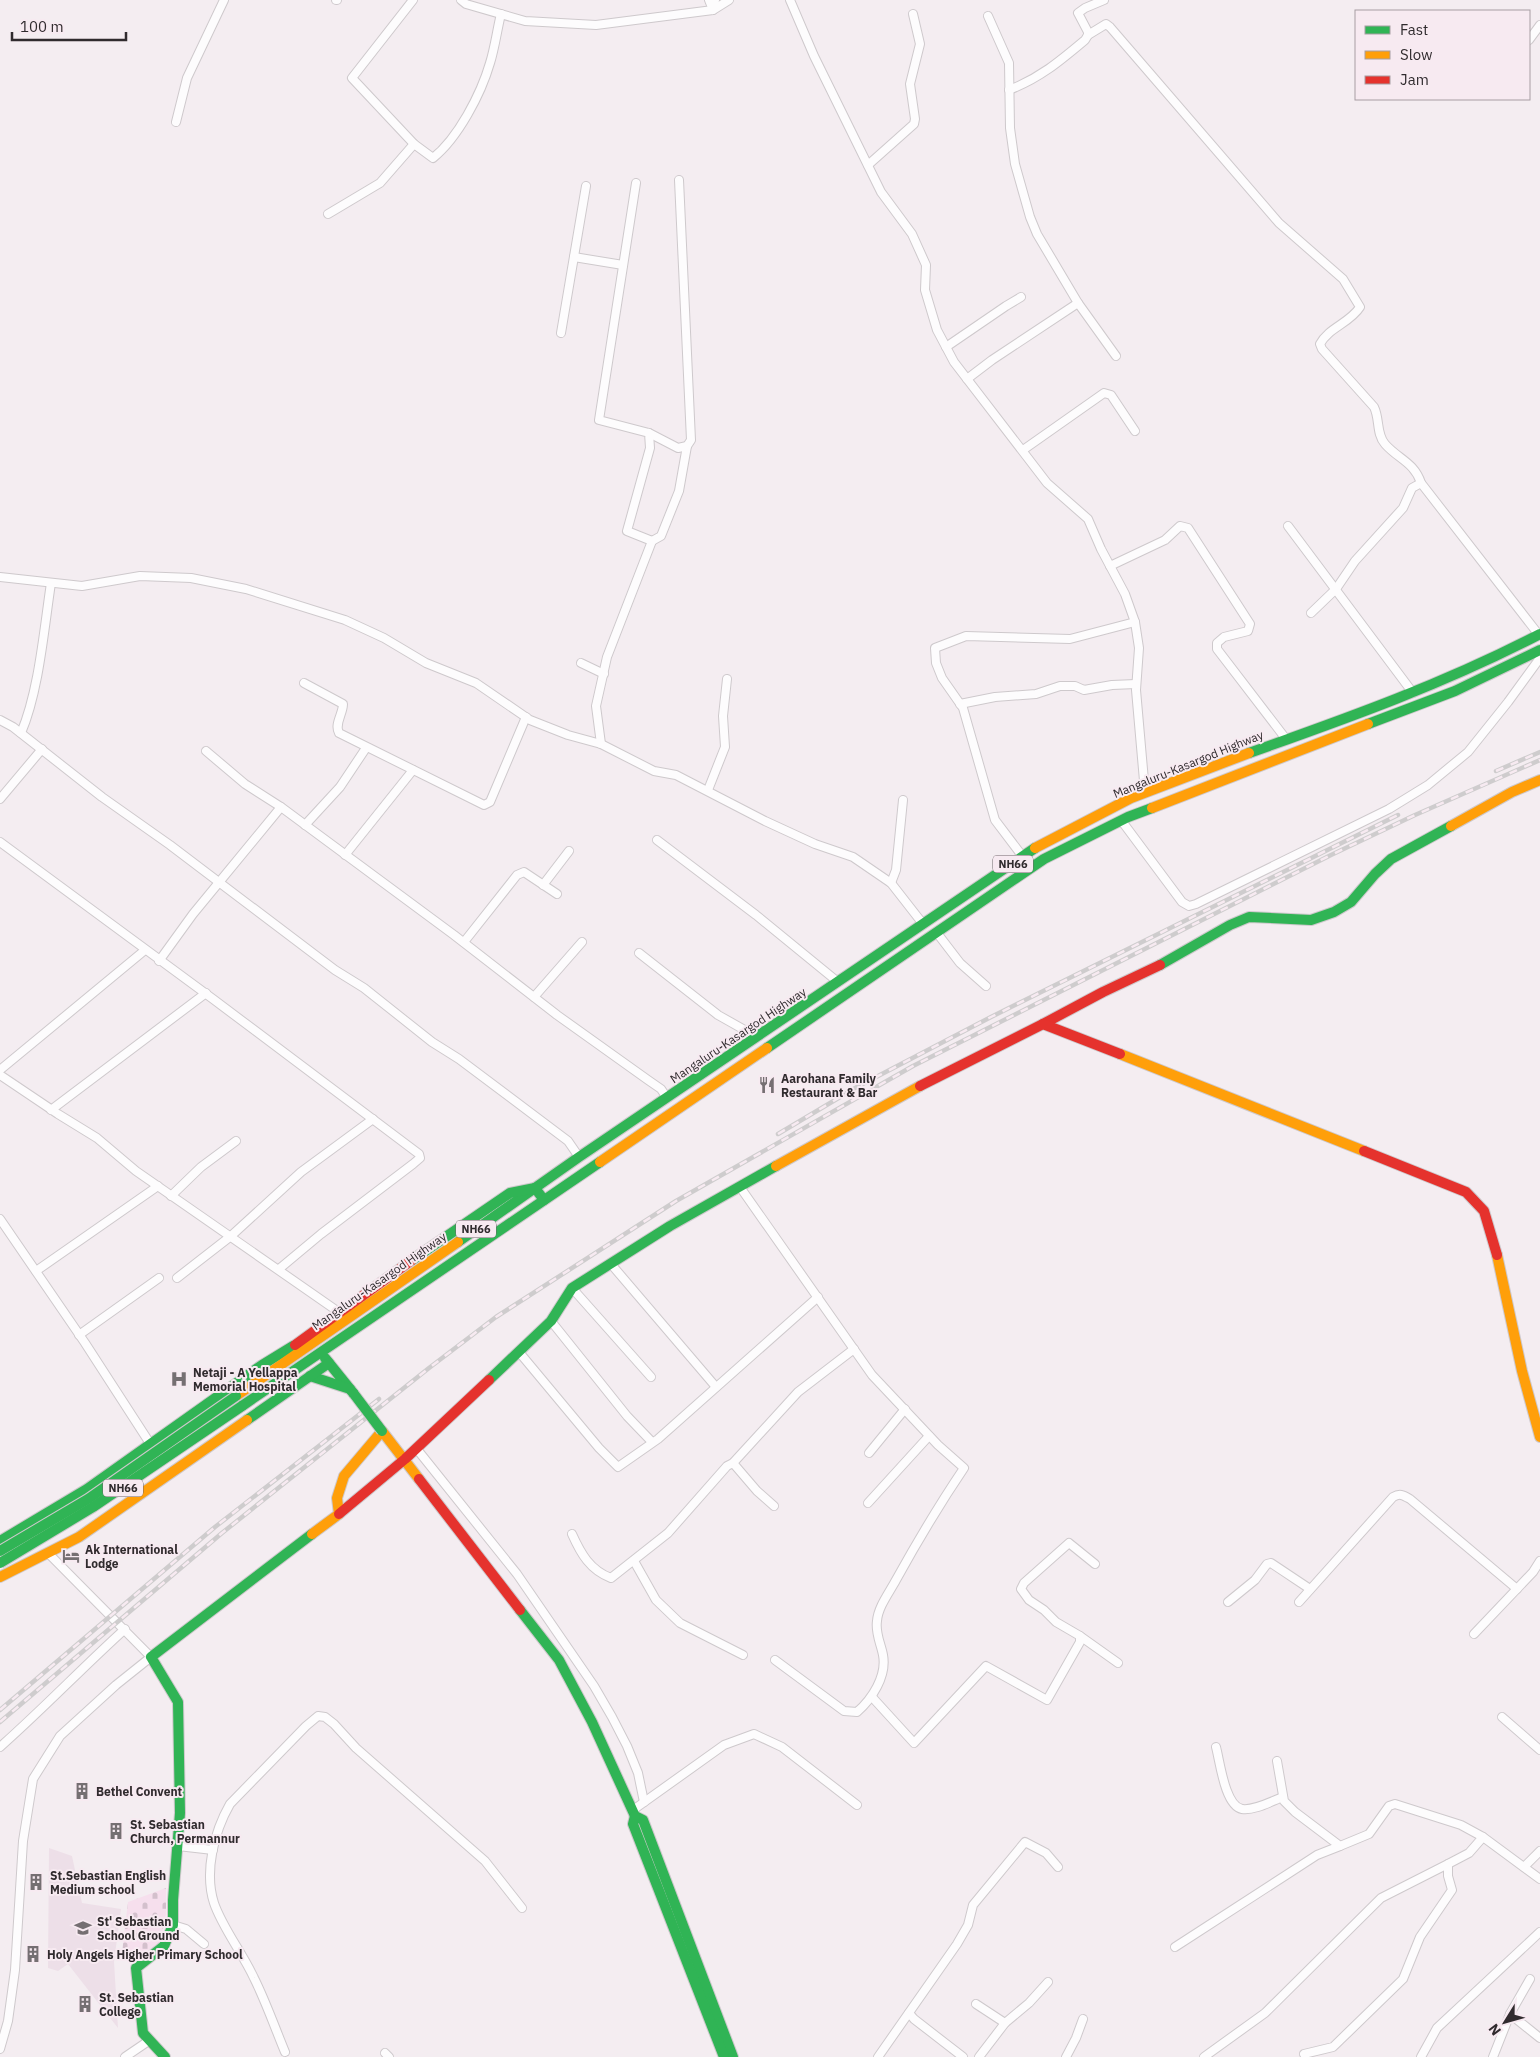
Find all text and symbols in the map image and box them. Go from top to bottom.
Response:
scale bar [12,10,126,42]
legend [1355,10,1530,100]
text: 100 m [20,17,64,36]
text: Fast [1400,20,1428,39]
text: Slow [1400,45,1433,64]
text: Jam [1400,70,1429,89]
street label: Mangaluru-Kasargod Highway [1111,727,1265,801]
road number: NH66 [993,856,1033,872]
street label: Mangaluru-Kasargod Highway [667,984,809,1086]
place label: Aarohana Family Restaurant & Bar [781,1071,878,1100]
restaurant icon: Aarohana Family Restaurant & Bar [757,1075,777,1095]
road number: NH66 [456,1220,496,1238]
street label: Mangaluru-Kasargod Highway [309,1229,449,1333]
place label: Netaji - A Yellappa Memorial Hospital [193,1365,298,1394]
hospital icon: Netaji - A Yellappa Memorial Hospital [169,1369,189,1389]
road number: NH66 [103,1480,143,1496]
place label: Ak International Lodge [85,1542,178,1571]
hotel icon: Ak International Lodge [61,1546,81,1566]
building icon: Bethel Convent [72,1781,92,1801]
place label: Bethel Convent [96,1784,183,1799]
place label: St. Sebastian Church, Permannur [130,1817,240,1846]
building icon: St. Sebastian Church, Permannur [106,1821,126,1841]
place label: St.Sebastian English Medium school [50,1868,166,1897]
building icon: St.Sebastian English Medium school [26,1872,46,1892]
place label: St' Sebastian School Ground [97,1914,180,1943]
school or university icon: St' Sebastian School Ground [73,1918,93,1938]
building icon: Holy Angels Higher Primary School [23,1944,43,1964]
place label: Holy Angels Higher Primary School [47,1947,243,1962]
place label: St. Sebastian College [99,1990,174,2019]
building icon: St. Sebastian College [75,1994,95,2014]
north arrow [1480,1997,1530,2047]
text: N [1484,2020,1505,2039]

